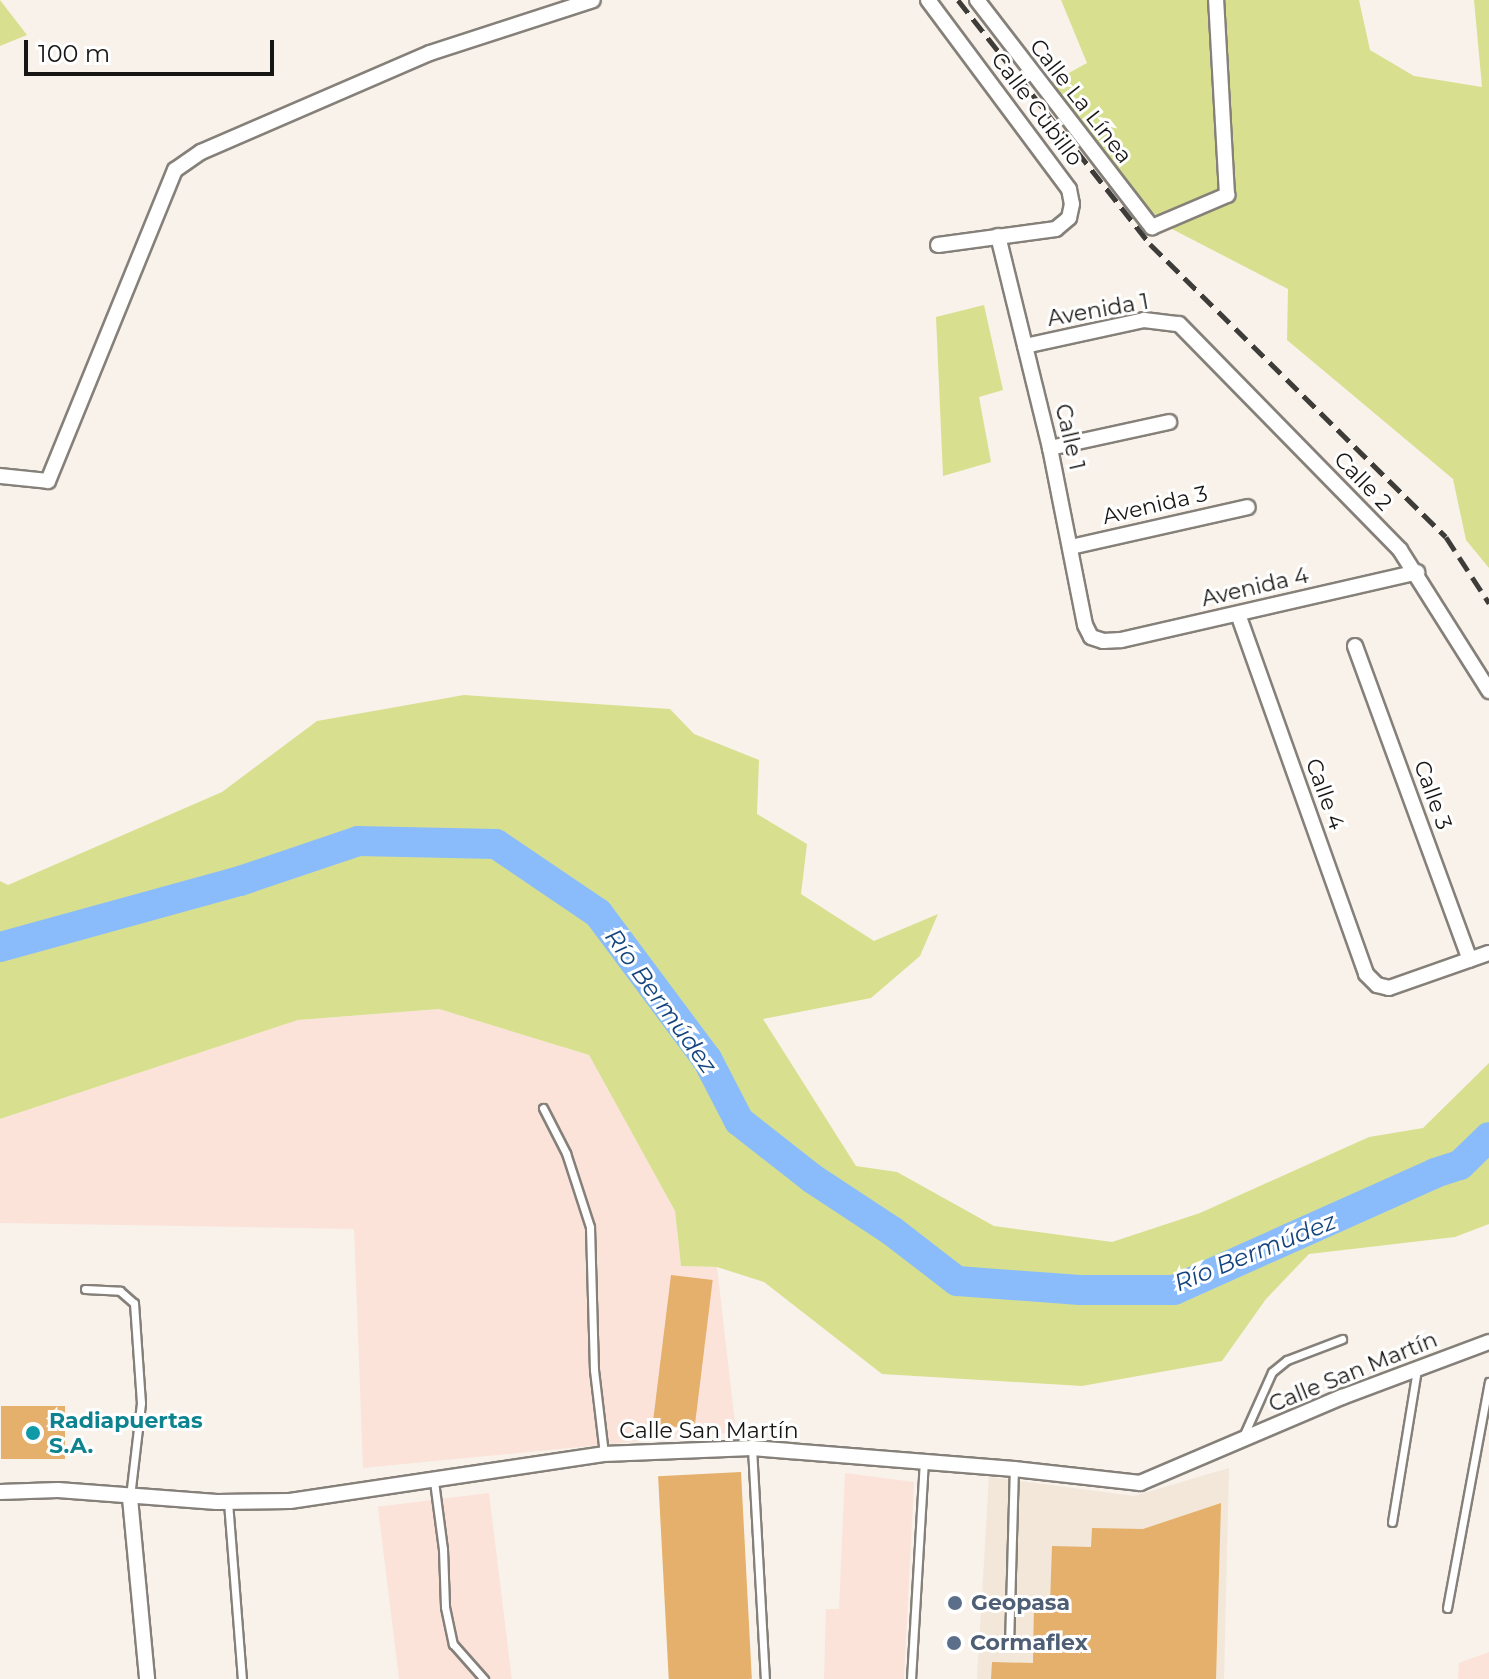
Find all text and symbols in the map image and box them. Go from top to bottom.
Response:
scale bar [28,24,278,74]
street label: Calle La Línea [1024,34,1138,168]
text: 100 m [38,39,110,68]
street label: Calle Cubillo [986,47,1088,171]
street label: Avenida 1 [1045,288,1151,332]
street label: Calle 1 [1050,401,1090,473]
street label: Calle 2 [1329,446,1397,516]
street label: Avenida 3 [1100,480,1210,530]
street label: Avenida 4 [1199,562,1311,612]
street label: Calle 4 [1300,755,1350,833]
street label: Calle 3 [1408,757,1458,833]
water label: Río Bermúdez [599,923,723,1079]
water label: Río Bermúdez [1170,1206,1340,1298]
street label: Calle San Martín [1265,1326,1441,1418]
place label: Radiapuertas S.A. [49,1407,203,1458]
street label: Calle San Martín [619,1418,799,1444]
marker: Radiapuertas S.A. [24,1424,42,1442]
place label: Geopasa [971,1590,1070,1616]
marker: Geopasa [946,1594,964,1612]
place label: Cormaflex [970,1630,1088,1656]
marker: Cormaflex [945,1634,963,1652]

